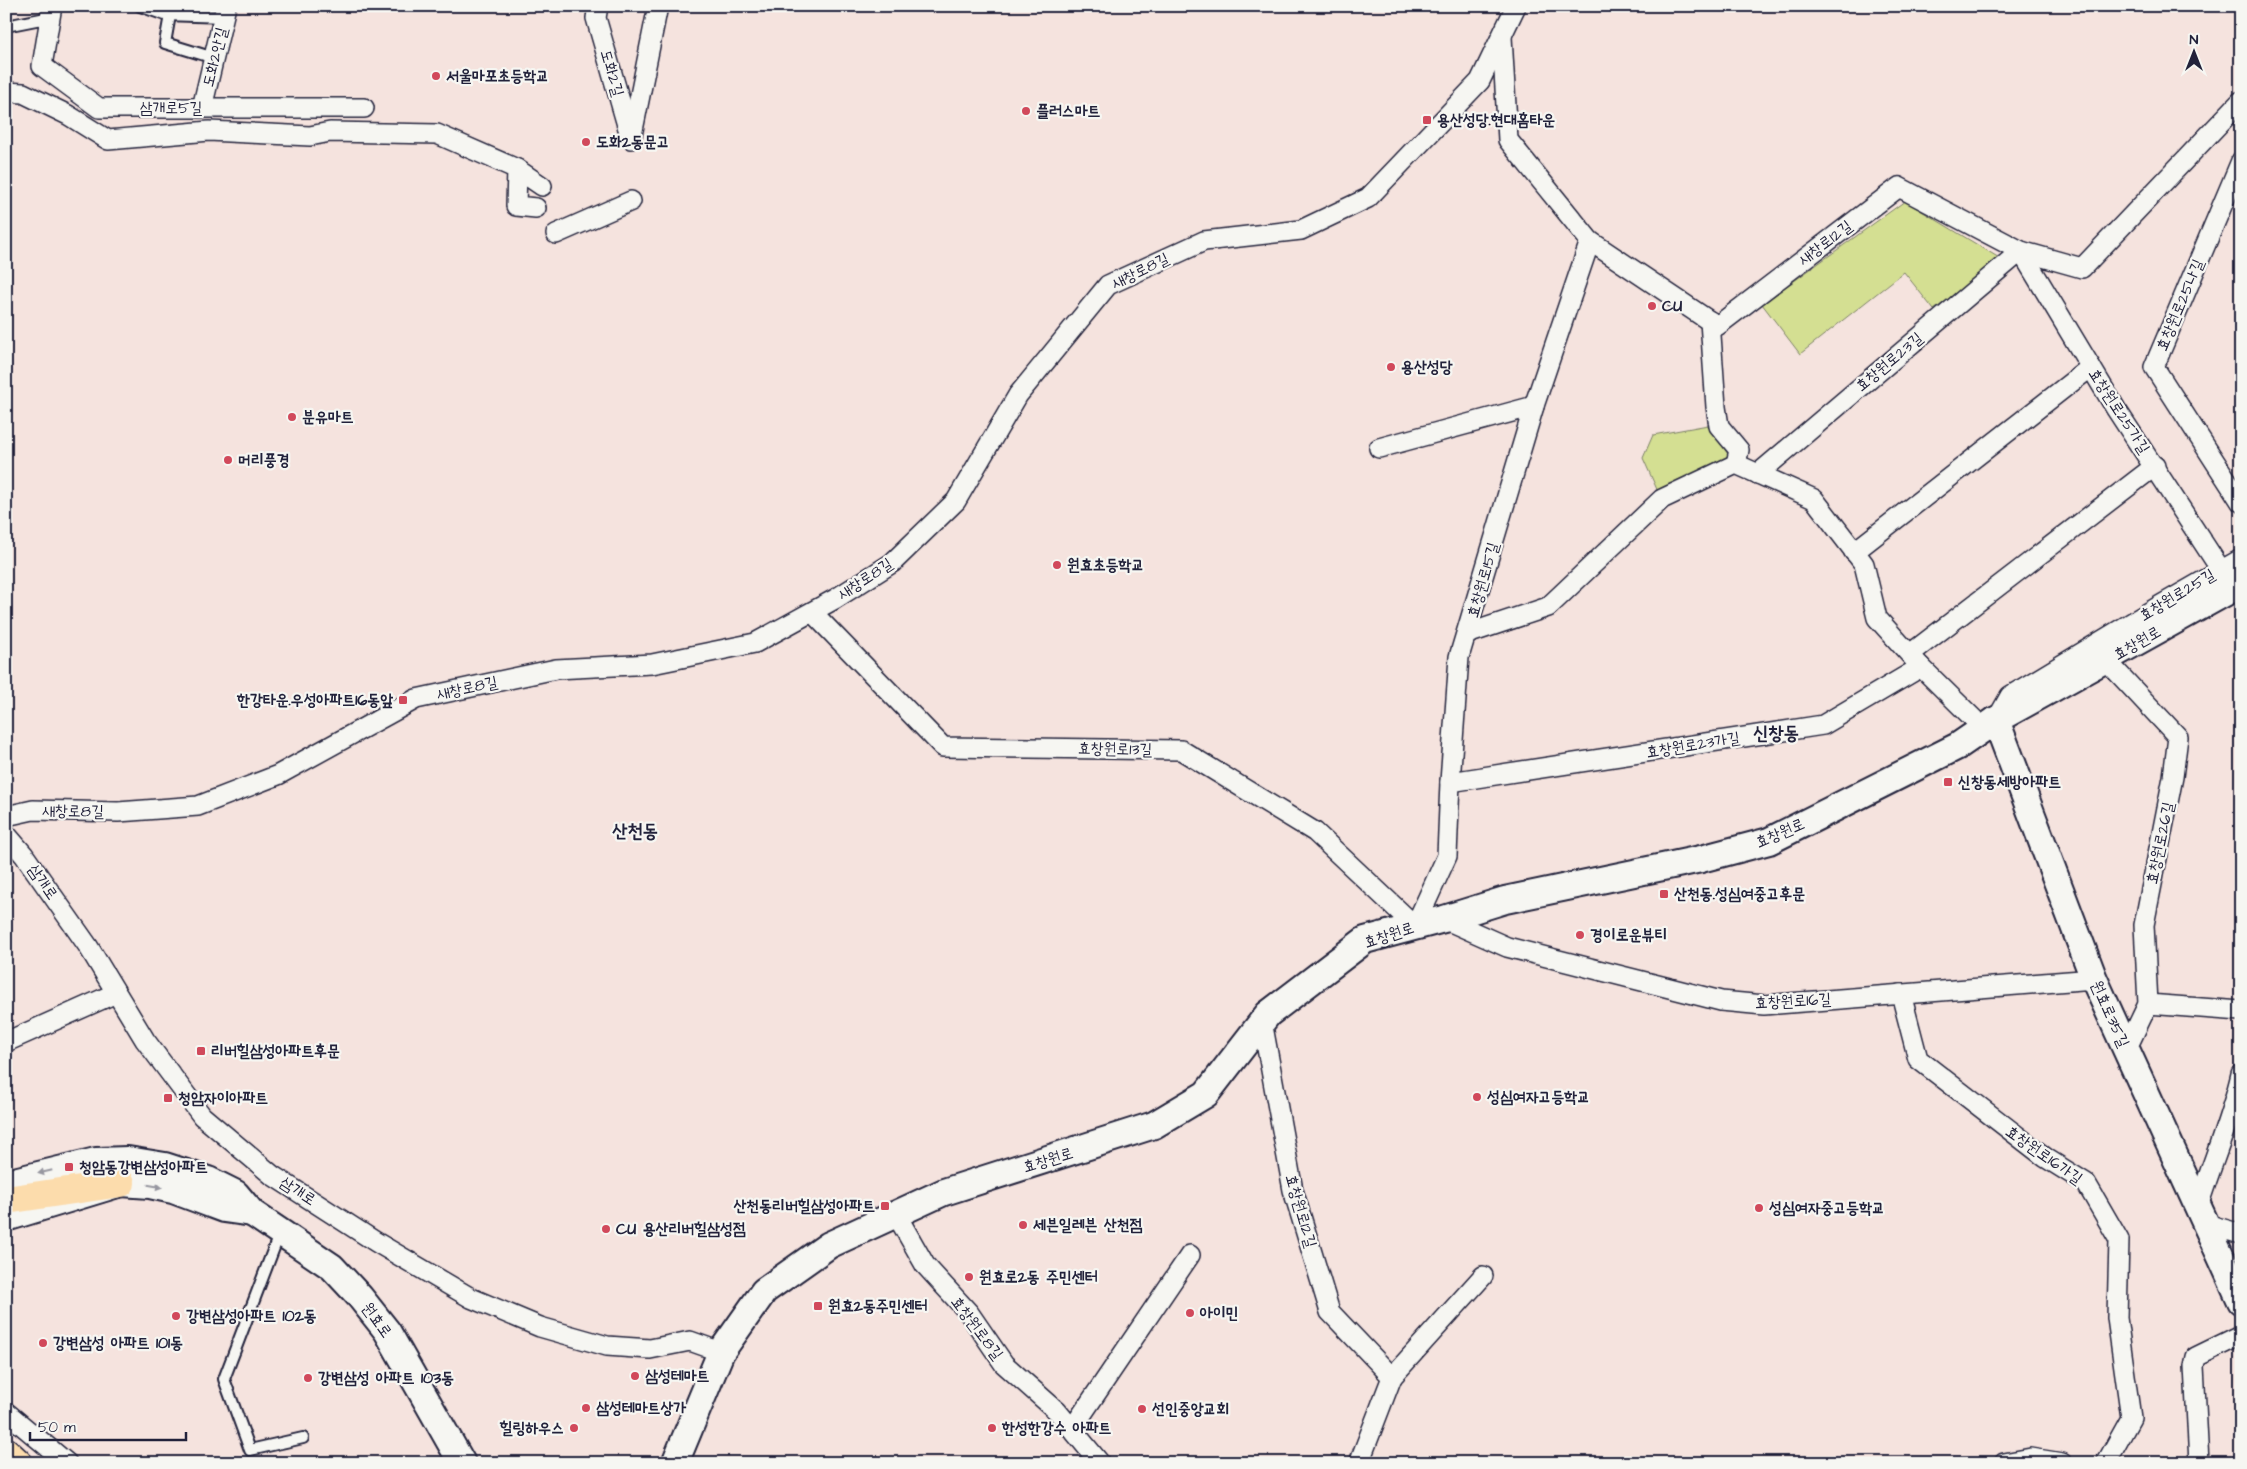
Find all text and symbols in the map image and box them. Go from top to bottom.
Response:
street label: 도화2안길 [197,25,233,89]
north arrow [2170,28,2220,78]
text: N [2190,30,2199,50]
street label: 도화2길 [595,47,629,99]
place label: 서울마포초등학교 [446,65,549,87]
marker: 서울마포초등학교 [430,70,442,82]
street label: 삼개로5길 [140,97,203,119]
place label: 플러스마트 [1036,100,1101,122]
marker: 플러스마트 [1020,105,1032,117]
place label: 용산성당.현대홈타운 [1437,109,1555,131]
marker: 용산성당.현대홈타운 [1421,114,1433,126]
place label: 도화2동문고 [596,131,670,153]
marker: 도화2동문고 [580,136,592,148]
street label: 새창로12길 [1793,215,1857,271]
street label: 새창로8길 [1107,247,1173,294]
street label: 효창원로25나길 [2151,256,2209,354]
place label: CU [1662,295,1682,317]
marker: CU [1646,300,1658,312]
street label: 효창원로23길 [1851,327,1927,397]
place label: 용산성당 [1401,356,1453,378]
marker: 용산성당 [1385,361,1397,373]
street label: 효창원로25가길 [2083,364,2155,458]
place label: 분유마트 [302,406,354,428]
marker: 분유마트 [286,411,298,423]
place label: 머리풍경 [238,449,290,471]
marker: 머리풍경 [222,454,234,466]
street label: 효창원로15길 [1462,539,1504,620]
street label: 새창로8길 [833,553,897,605]
place label: 원효초등학교 [1067,554,1144,576]
marker: 원효초등학교 [1051,559,1063,571]
street label: 효창원로25길 [2135,564,2219,626]
street label: 효창원로 [2109,621,2165,665]
street label: 새창로8길 [434,671,500,705]
place label: 한강타운.우성아파트16동앞 [236,689,393,711]
marker: 한강타운.우성아파트16동앞 [397,694,409,706]
district label: 신창동 [1753,720,1799,747]
street label: 효창원로23가길 [1645,727,1742,763]
street label: 효창원로13길 [1078,737,1153,761]
place label: 신창동세방아파트 [1958,771,2061,793]
marker: 신창동세방아파트 [1942,776,1954,788]
street label: 새창로8길 [42,799,104,823]
street label: 효창원로26길 [2141,800,2179,886]
street label: 효창원로 [1752,813,1808,853]
district label: 산천동 [612,818,658,845]
street label: 삼개로 [23,860,63,904]
place label: 산천동.성심여중고후문 [1674,883,1805,905]
marker: 산천동.성심여중고후문 [1658,888,1670,900]
street label: 효창원로 [1361,917,1417,953]
place label: 경이로운뷰티 [1590,924,1667,946]
marker: 경이로운뷰티 [1574,929,1586,941]
street label: 원효로35길 [2086,977,2135,1051]
street label: 효창원로16길 [1754,988,1832,1014]
place label: 리버힐삼성아파트후문 [211,1040,340,1062]
marker: 리버힐삼성아파트후문 [195,1045,207,1057]
place label: 성심여자고등학교 [1487,1086,1590,1108]
place label: 청암자이아파트 [178,1087,268,1109]
marker: 성심여자고등학교 [1471,1091,1483,1103]
marker: 청암자이아파트 [162,1092,174,1104]
street label: 효창원로16가길 [2001,1120,2087,1190]
street label: 효창원로 [1020,1142,1076,1178]
place label: 청암동강변삼성아파트 [79,1156,208,1178]
marker: 청암동강변삼성아파트 [63,1161,75,1173]
one-way arrow [36,1169,52,1177]
street label: 삼개로 [276,1171,320,1211]
street label: 효창원로12길 [1280,1172,1322,1250]
one-way arrow [147,1183,163,1191]
place label: 산천동리버힐삼성아파트 [733,1195,875,1217]
place label: 성심여자중고등학교 [1769,1197,1885,1219]
marker: 산천동리버힐삼성아파트 [879,1200,891,1212]
marker: 성심여자중고등학교 [1753,1202,1765,1214]
place label: 세븐일레븐 산천점 [1033,1214,1143,1236]
place label: CU 용산리버힐삼성점 [616,1218,746,1240]
marker: 세븐일레븐 산천점 [1017,1219,1029,1231]
marker: CU 용산리버힐삼성점 [600,1223,612,1235]
place label: 원효로2동 주민센터 [979,1266,1098,1288]
marker: 원효로2동 주민센터 [963,1271,975,1283]
street label: 효창원로8길 [946,1292,1008,1365]
place label: 원효2동주민센터 [828,1295,927,1317]
street label: 원효로 [357,1298,397,1342]
marker: 원효2동주민센터 [812,1300,824,1312]
place label: 아이민 [1199,1302,1239,1324]
place label: 강변삼성아파트 102동 [186,1305,317,1327]
marker: 아이민 [1184,1307,1196,1319]
marker: 강변삼성아파트 102동 [170,1310,182,1322]
place label: 강변삼성 아파트 101동 [53,1332,183,1354]
marker: 강변삼성 아파트 101동 [37,1337,49,1349]
place label: 삼성테마트 [645,1365,710,1387]
place label: 강변삼성 아파트 103동 [318,1367,454,1389]
marker: 삼성테마트 [629,1370,641,1382]
marker: 강변삼성 아파트 103동 [302,1372,314,1384]
place label: 삼성테마트상가 [596,1397,686,1419]
place label: 선인중앙교회 [1152,1398,1229,1420]
marker: 삼성테마트상가 [580,1402,592,1414]
marker: 선인중앙교회 [1136,1403,1148,1415]
scale bar [30,1409,186,1441]
text: 50 m [38,1417,76,1438]
place label: 힐링하우스 [499,1417,564,1439]
place label: 한성한강수 아파트 [1001,1417,1112,1439]
marker: 힐링하우스 [568,1422,580,1434]
marker: 한성한강수 아파트 [986,1422,998,1434]

